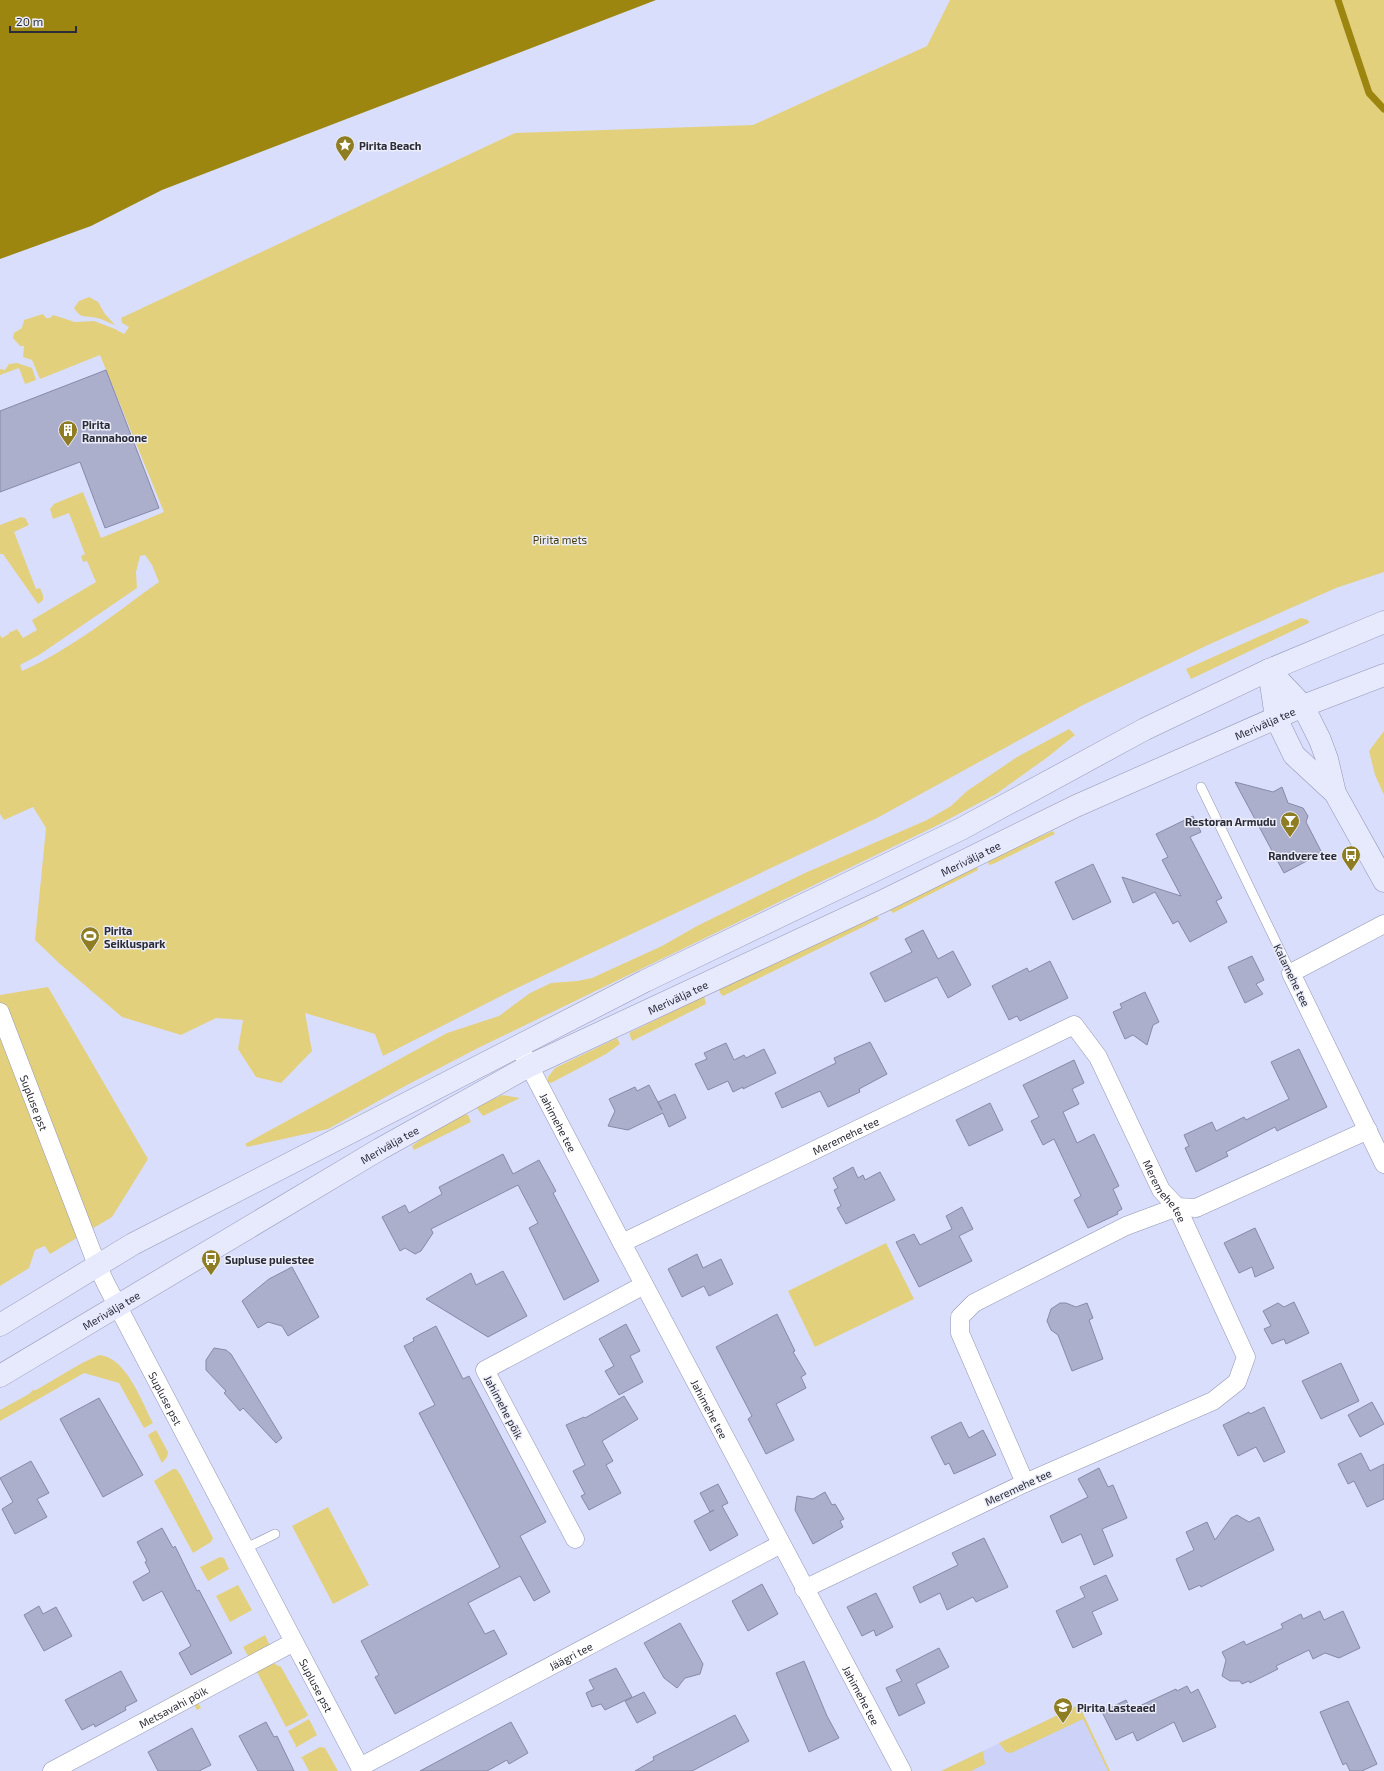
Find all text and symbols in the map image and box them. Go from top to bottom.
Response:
scale bar [10,8,76,34]
text: 20 m [16,14,43,28]
place icon: Pirita Beach [334,134,356,162]
place label: Pirita Beach [359,139,421,152]
place label: Pirita Rannahoone [82,418,147,444]
building icon: Pirita Rannahoone [57,419,79,447]
park label: Pirita mets [533,533,588,546]
street label: Merivälja tee [1232,704,1297,742]
bar icon: Restoran Armudu [1279,810,1301,838]
place label: Restoran Armudu [1185,815,1276,828]
street label: Merivälja tee [938,838,1002,878]
bus stop icon: Randvere tee [1340,844,1362,872]
place label: Randvere tee [1268,849,1337,862]
place label: Pirita Seikluspark [104,924,166,950]
sports icon: Pirita Seikluspark [79,925,101,953]
street label: Kalamehe tee [1271,942,1313,1008]
street label: Merivälja tee [645,977,710,1016]
street label: Supluse pst [18,1073,51,1132]
street label: Jahimehe tee [538,1090,580,1154]
street label: Meremehe tee [810,1114,881,1157]
street label: Merivälja tee [358,1122,421,1166]
street label: Meremehe tee [1141,1157,1189,1224]
bus stop icon: Supluse puiestee [200,1248,222,1276]
place label: Supluse puiestee [225,1253,314,1266]
street label: Merivälja tee [80,1288,142,1332]
street label: Supluse pst [147,1369,185,1427]
street label: Jahimehe põik [482,1373,526,1441]
street label: Jahimehe tee [689,1377,731,1441]
street label: Meremehe tee [983,1466,1053,1508]
street label: Jäägri tee [546,1639,594,1672]
street label: Supluse pst [297,1656,336,1714]
street label: Jahimehe tee [841,1663,883,1727]
street label: Metsavahi põik [136,1683,210,1730]
school or university icon: Pirita Lasteaed [1052,1696,1074,1724]
place label: Pirita Lasteaed [1077,1701,1156,1714]

